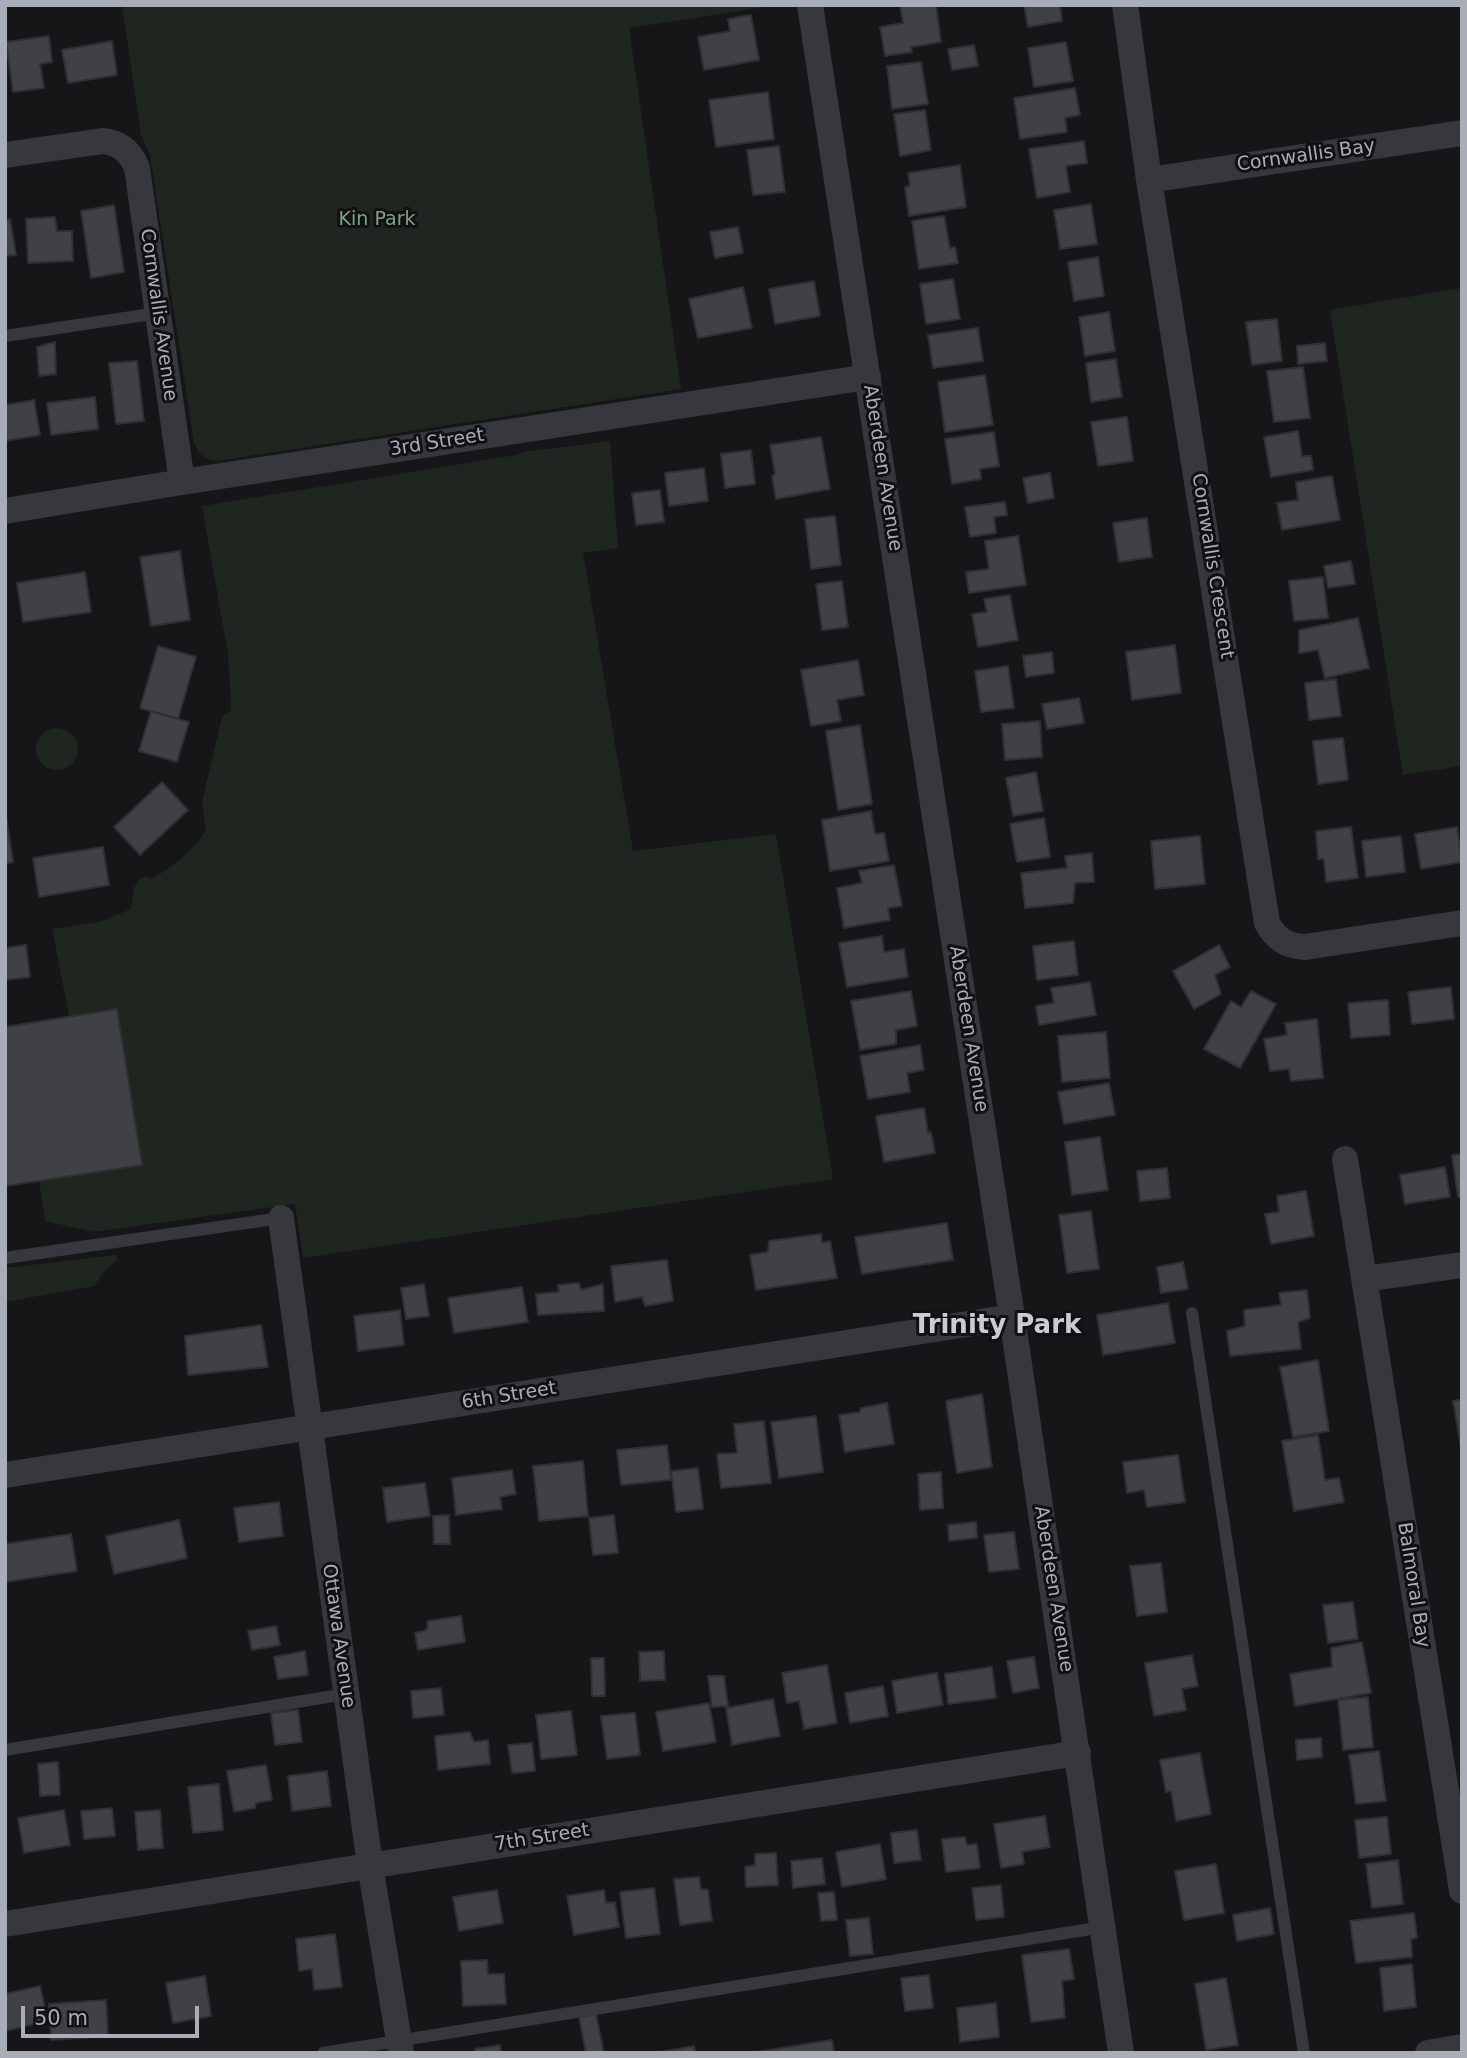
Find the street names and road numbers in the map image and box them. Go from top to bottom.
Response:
street label: Cornwallis Bay [1235,135,1377,177]
street label: Cornwallis Avenue [135,227,181,403]
street label: Aberdeen Avenue [858,383,906,553]
street label: 3rd Street [388,424,486,462]
street label: Cornwallis Crescent [1186,472,1238,660]
street label: Aberdeen Avenue [944,944,992,1114]
street label: 6th Street [460,1377,558,1415]
street label: Aberdeen Avenue [1029,1504,1077,1674]
street label: Balmoral Bay [1392,1521,1434,1649]
street label: Ottawa Avenue [317,1562,359,1710]
street label: 7th Street [493,1819,591,1857]

